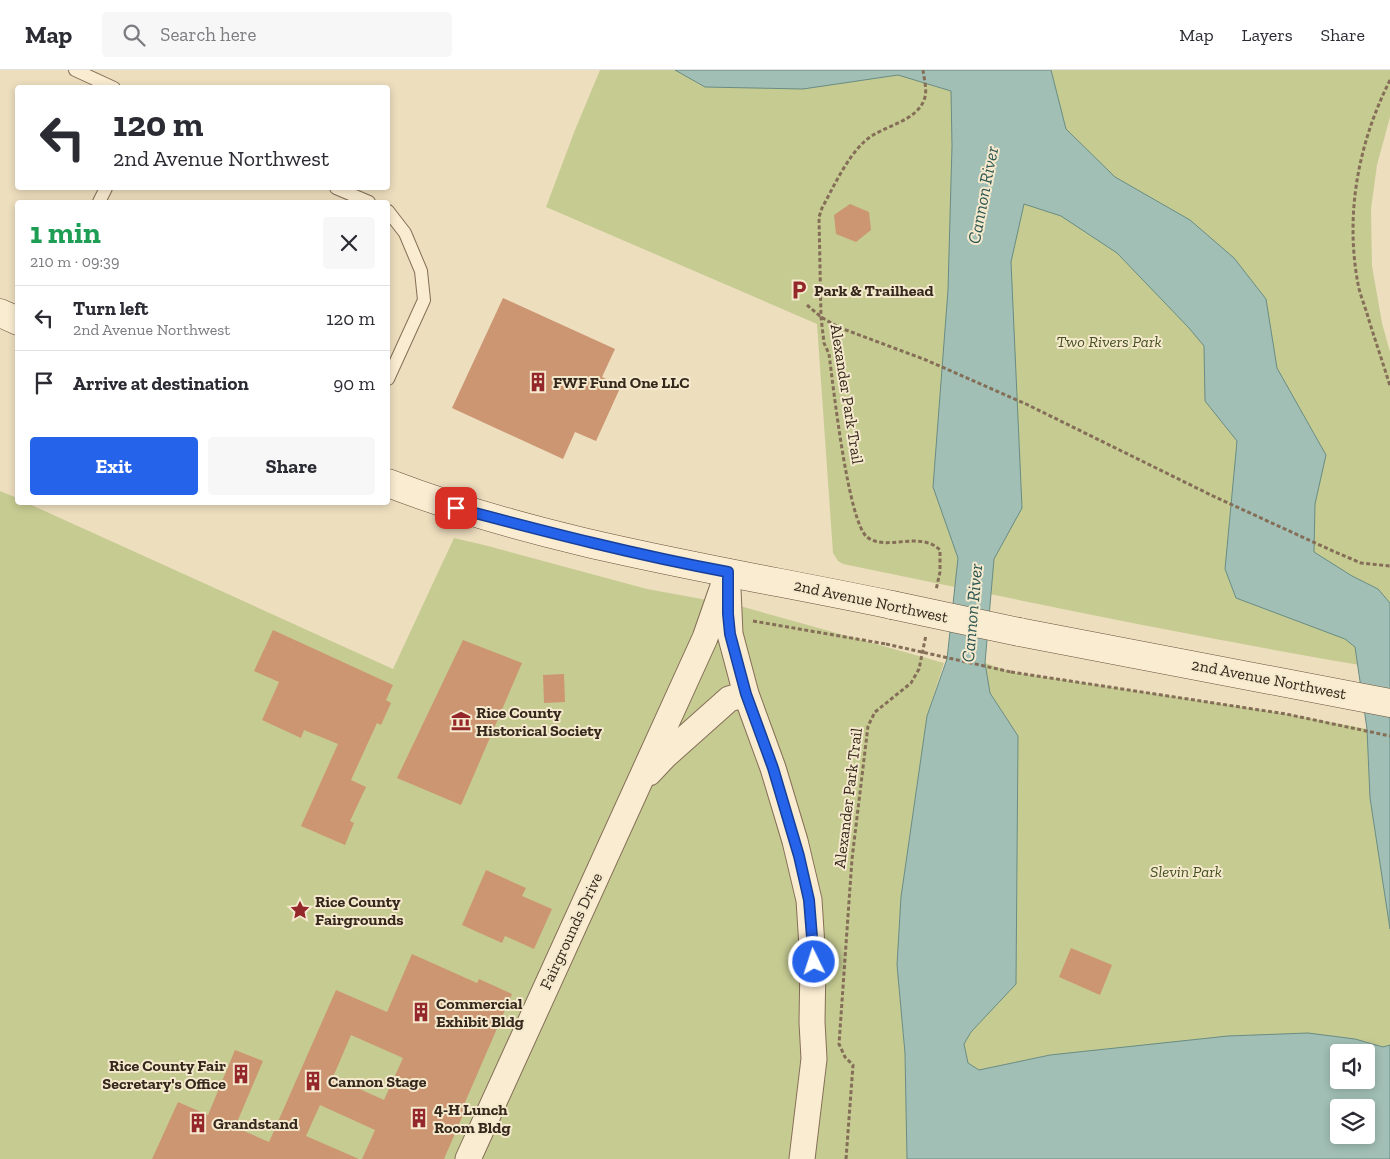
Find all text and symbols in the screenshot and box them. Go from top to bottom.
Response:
search box [102,12,452,57]
text: Map [25,20,72,49]
icon: search [120,21,148,49]
text: Search here [160,23,257,46]
text: Map [1179,24,1214,46]
text: Layers [1242,24,1293,46]
text: Share [1321,24,1365,46]
text: 120 m [113,103,203,145]
icon: left [30,105,95,170]
water label: Cannon River [963,144,1003,246]
text: 2nd Avenue Northwest [113,145,329,172]
text: 1 min [30,215,101,251]
button: close [323,217,375,269]
text: 210 m · 09:39 [30,252,119,271]
parking icon: Park & Trailhead [788,279,810,301]
place label: Park & Trailhead [814,281,934,300]
text: Turn left [73,297,148,320]
icon: left [30,304,58,332]
text: 120 m [326,307,375,330]
text: 2nd Avenue Northwest [73,320,230,339]
street label: Alexander Park Trail [827,323,867,465]
park label: Two Rivers Park [1056,332,1162,351]
icon: arrive [30,369,58,397]
building icon: FWF Fund One LLC [527,371,549,393]
text: Arrive at destination [73,372,249,395]
text: 90 m [333,372,375,395]
place label: FWF Fund One LLC [553,373,690,392]
button: Exit [30,437,198,495]
button: Share [208,437,375,495]
pin [435,487,477,529]
icon: arrive [442,494,470,522]
water label: Cannon River [957,562,987,663]
street label: 2nd Avenue Northwest [792,575,950,627]
street label: 2nd Avenue Northwest [1190,655,1348,703]
place label: Rice County Historical Society [476,703,603,740]
museum icon: Rice County Historical Society [450,710,472,732]
street label: Alexander Park Trail [830,727,866,869]
park label: Slevin Park [1150,862,1222,881]
street label: Fairgrounds Drive [536,870,606,992]
place label: Rice County Fairgrounds [315,892,404,929]
place icon: Rice County Fairgrounds [289,899,311,921]
position arrow [787,935,839,987]
place label: Commercial Exhibit Bldg [436,994,524,1031]
building icon: Commercial Exhibit Bldg [410,1001,432,1023]
map controls [1330,1044,1375,1144]
button: sound [1330,1044,1375,1089]
place label: Rice County Fair Secretary's Office [102,1056,226,1093]
building icon: Rice County Fair Secretary's Office [230,1063,252,1085]
building icon: Cannon Stage [302,1070,324,1092]
place label: Cannon Stage [328,1072,427,1091]
button: layers [1330,1099,1375,1144]
place label: 4-H Lunch Room Bldg [434,1100,511,1137]
building icon: 4-H Lunch Room Bldg [408,1107,430,1129]
building icon: Grandstand [187,1112,209,1134]
place label: Grandstand [213,1114,298,1133]

